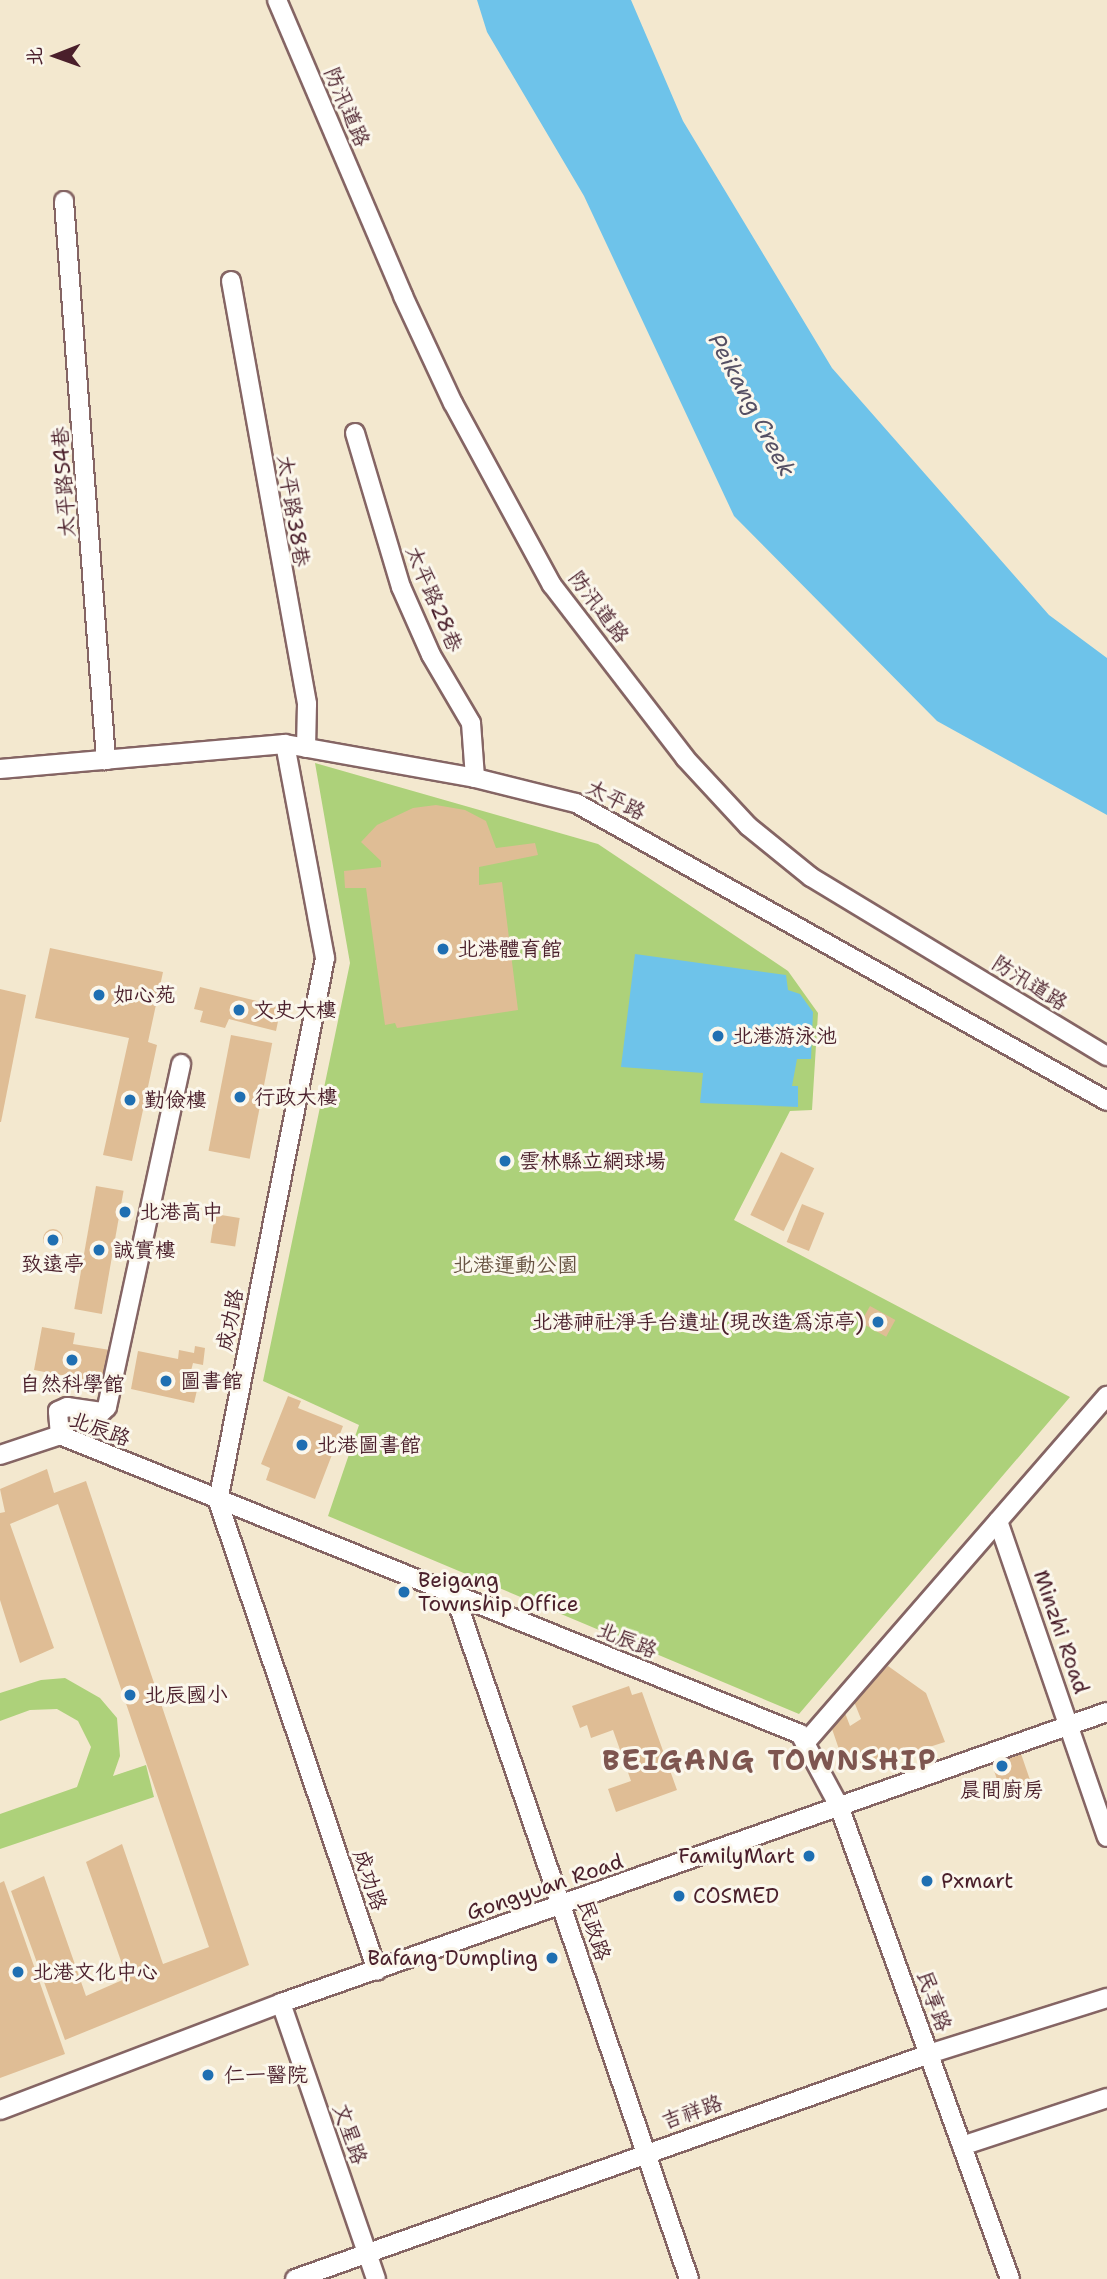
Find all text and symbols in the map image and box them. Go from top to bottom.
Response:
north arrow [21,21,91,91]
text: 北 [22,47,47,66]
street label: 防汛道路 [319,63,375,151]
water label: Peikang Creek [703,329,801,481]
street label: 太平路54巷 [48,426,80,538]
street label: 太平路38巷 [272,453,314,569]
street label: 太平路28巷 [400,542,468,656]
street label: 防汛道路 [564,566,634,648]
street label: 太平路 [582,774,650,826]
place label: 北港體育館 [457,936,562,962]
marker: 北港體育館 [435,941,451,957]
street label: 防汛道路 [988,950,1072,1016]
place label: 如心苑 [113,982,176,1008]
marker: 如心苑 [91,987,107,1003]
place label: 文史大樓 [253,997,337,1023]
marker: 文史大樓 [231,1002,247,1018]
place label: 北港游泳池 [732,1023,837,1049]
marker: 北港游泳池 [710,1028,726,1044]
place label: 行政大樓 [254,1084,338,1110]
place label: 勤儉樓 [144,1087,207,1113]
marker: 行政大樓 [232,1089,248,1105]
marker: 勤儉樓 [122,1092,138,1108]
place label: 雲林縣立網球場 [519,1148,666,1174]
marker: 雲林縣立網球場 [497,1153,513,1169]
place label: 北港高中 [139,1199,223,1225]
marker: 北港高中 [117,1204,133,1220]
marker: 致遠亭 [45,1232,61,1248]
place label: 誠實樓 [113,1237,176,1263]
marker: 誠實樓 [91,1242,107,1258]
place label: 致遠亭 [22,1251,84,1277]
park label: 北港運動公園 [452,1252,578,1278]
street label: 成功路 [212,1287,248,1353]
place label: 北港神社淨手台遺址(現改造為涼亭) [531,1309,864,1335]
marker: 北港神社淨手台遺址(現改造為涼亭) [870,1314,886,1330]
marker: 自然科學館 [64,1352,80,1368]
place label: 圖書館 [180,1368,243,1394]
place label: 自然科學館 [20,1371,124,1397]
marker: 圖書館 [158,1373,174,1389]
street label: 北辰路 [66,1406,134,1452]
place label: 北港圖書館 [316,1432,421,1458]
marker: 北港圖書館 [294,1437,310,1453]
place label: Beigang Township Office [418,1567,579,1617]
street label: Minzhi Road [1028,1567,1094,1697]
marker: Beigang Township Office [396,1584,412,1600]
street label: 北辰路 [593,1617,661,1663]
place label: 北辰國小 [144,1682,228,1708]
marker: 北辰國小 [122,1687,138,1703]
district label: BEIGANG TOWNSHIP [604,1743,936,1777]
marker: 晨間廚房 [994,1758,1010,1774]
place label: 晨間廚房 [960,1777,1044,1803]
place label: FamilyMart [678,1843,795,1869]
street label: 成功路 [348,1846,392,1914]
street label: Gongyuan Road [464,1848,626,1926]
marker: FamilyMart [801,1848,817,1864]
place label: Pxmart [941,1868,1013,1894]
marker: Pxmart [919,1873,935,1889]
place label: COSMED [693,1883,779,1909]
marker: COSMED [671,1888,687,1904]
street label: 民政路 [572,1896,616,1964]
place label: Bafang Dumpling [367,1945,538,1971]
marker: Bafang Dumpling [544,1950,560,1966]
place label: 北港文化中心 [32,1959,158,1985]
marker: 北港文化中心 [10,1964,26,1980]
street label: 民享路 [911,1967,957,2035]
place label: 仁一醫院 [224,2062,308,2088]
marker: 仁一醫院 [198,2065,218,2085]
street label: 吉祥路 [658,2090,726,2134]
street label: 文星路 [328,2100,372,2168]

